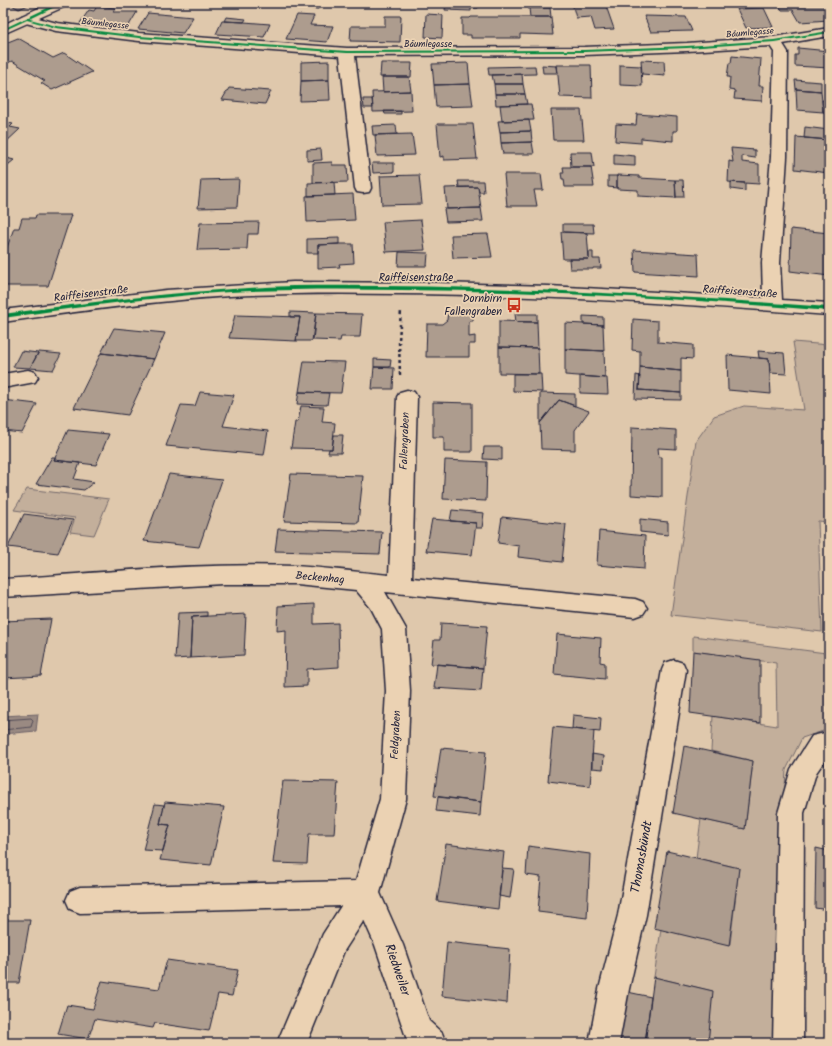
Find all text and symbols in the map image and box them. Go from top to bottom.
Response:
street label: Bäumlegasse [80,14,130,34]
street label: Bäumlegasse [725,23,775,43]
street label: Bäumlegasse [404,37,452,52]
street label: Raiffeisenstraße [379,269,453,287]
street label: Raiffeisenstraße [702,280,778,304]
street label: Raiffeisenstraße [53,281,129,307]
place label: Dornbirn Fallengraben [444,290,502,321]
bus stop icon: Dornbirn Fallengraben [505,296,523,314]
street label: Fallengraben [395,412,415,470]
street label: Beckenhag [295,567,345,589]
street label: Feldgraben [386,710,406,760]
street label: Thomasbündt [625,818,659,895]
street label: Riedweiler [378,941,416,1000]

